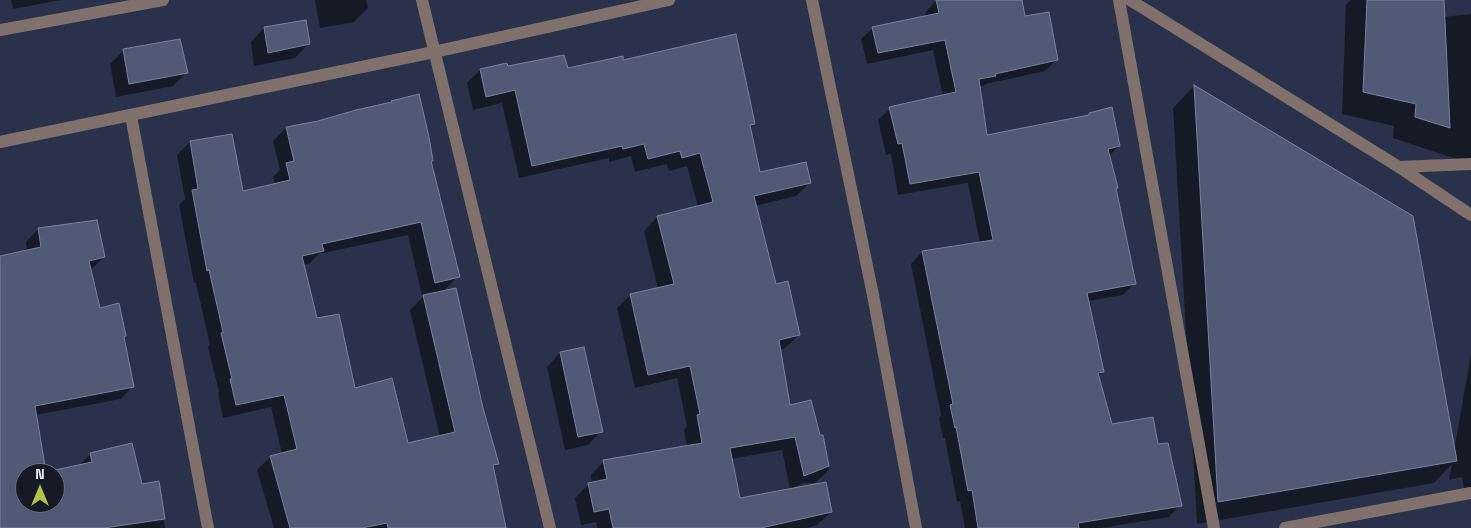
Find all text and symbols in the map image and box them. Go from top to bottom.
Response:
north arrow [15,463,65,513]
text: N [35,465,45,483]

